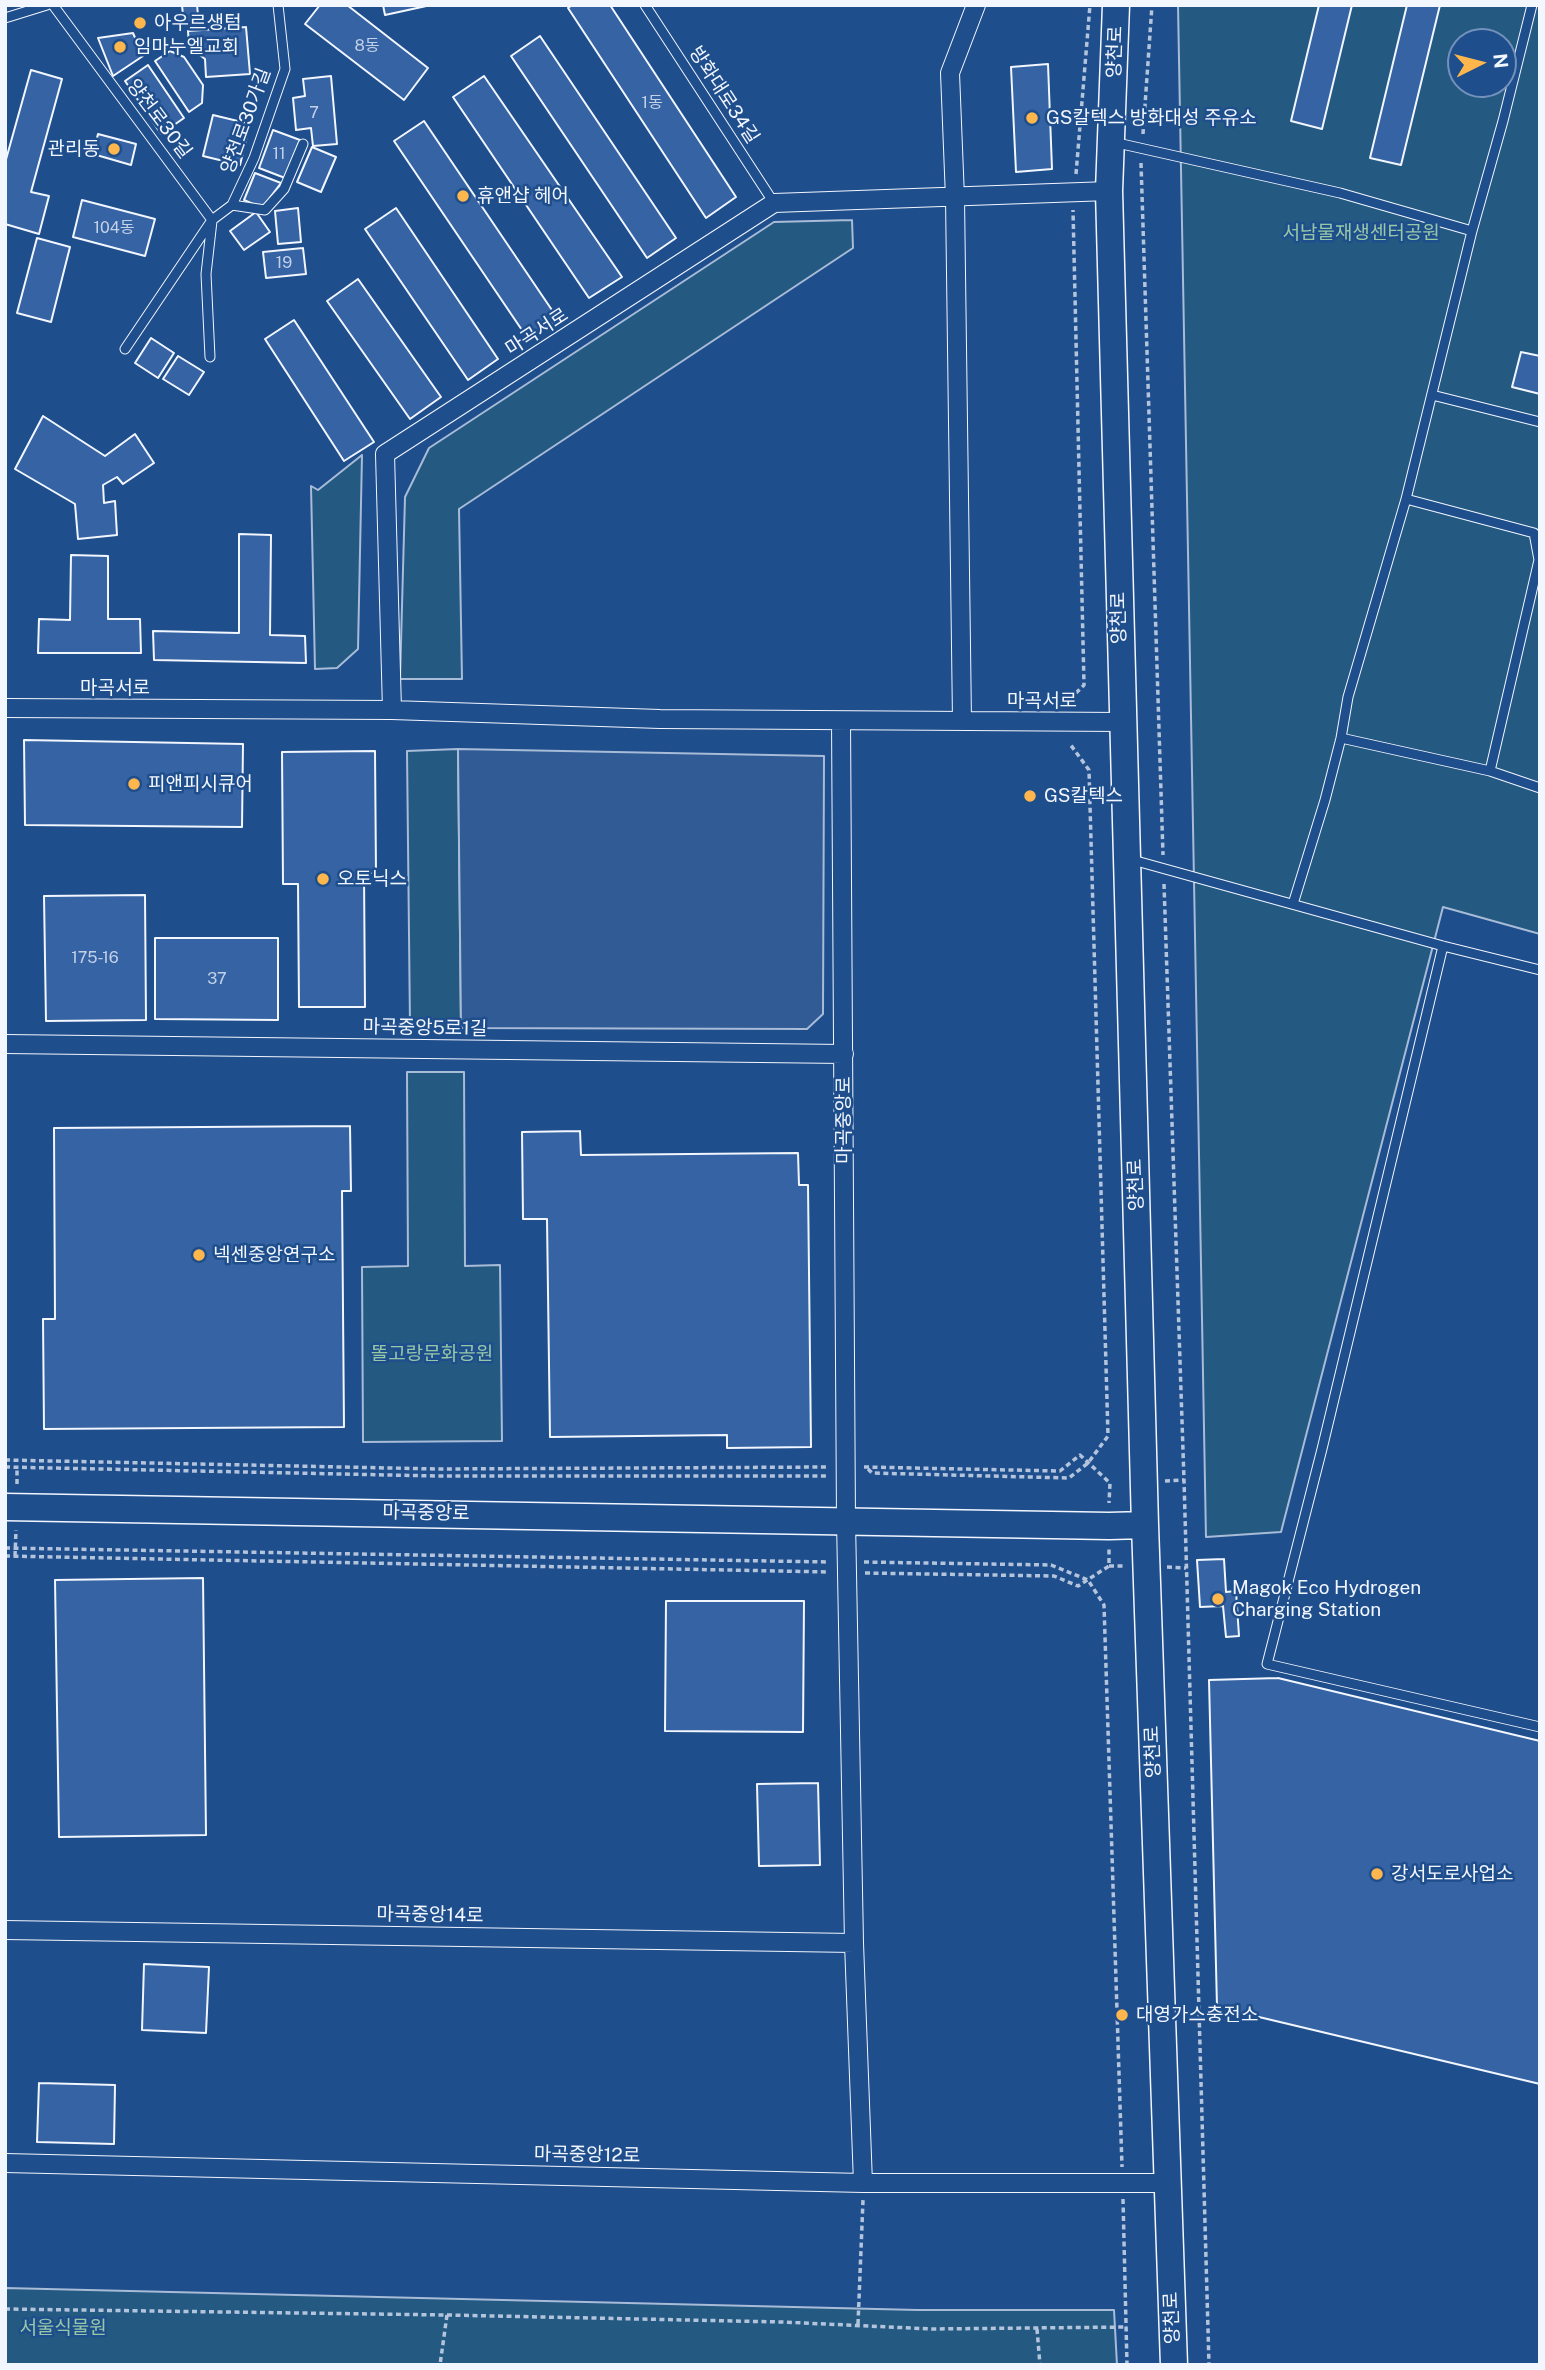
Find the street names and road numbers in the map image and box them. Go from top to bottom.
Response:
street label: 양천로 [1103,25,1127,79]
street label: 방화대로34길 [684,42,764,148]
street label: 양천로30가길 [216,65,276,177]
street label: 양천로30길 [122,75,196,163]
street label: 마곡서로 [501,303,573,361]
street label: 양천로 [1107,592,1131,644]
street label: 마곡서로 [80,677,150,699]
street label: 마곡서로 [1007,690,1077,712]
street label: 마곡중앙5로1길 [362,1016,488,1040]
street label: 마곡중앙로 [833,1076,855,1164]
street label: 양천로 [1124,1158,1148,1212]
street label: 마곡중앙로 [382,1501,470,1525]
street label: 양천로 [1141,1725,1165,1779]
street label: 마곡중앙14로 [376,1903,484,1927]
street label: 마곡중앙12로 [534,2143,640,2167]
street label: 양천로 [1160,2291,1184,2345]

